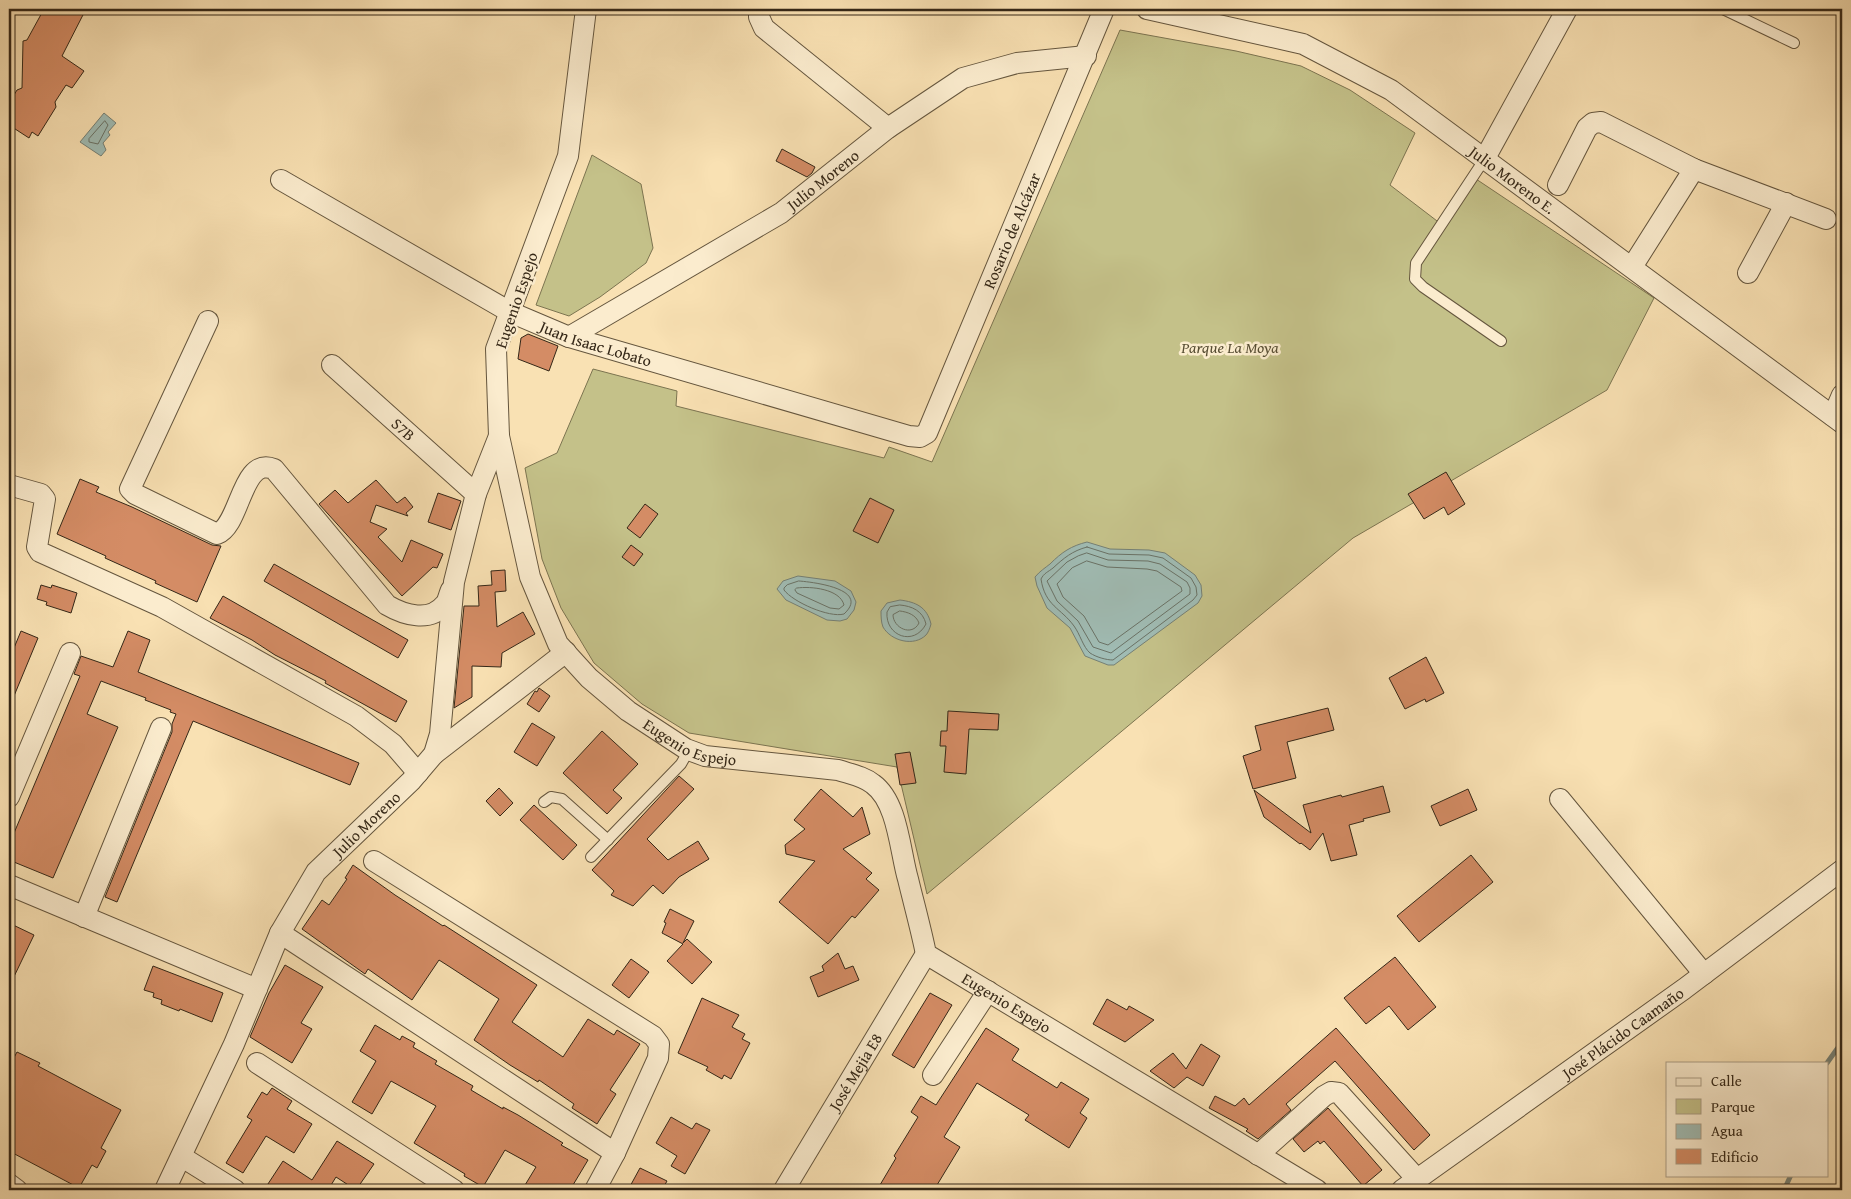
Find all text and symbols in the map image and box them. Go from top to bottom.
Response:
street label: Julio Moreno E. [1462,138,1561,220]
street label: Julio Moreno [780,143,864,217]
street label: Rosario de Alcázar [977,168,1047,292]
street label: Eugenio Espejo [488,249,544,351]
street label: Juan Isaac Lobato [534,313,655,373]
park label: Parque La Moya [1180,335,1279,359]
street label: S7B [386,412,421,446]
street label: Eugenio Espejo [639,712,738,771]
street label: Julio Moreno [325,785,406,864]
street label: Eugenio Espejo [957,966,1056,1039]
street label: José Plácido Caamaño [1555,981,1689,1086]
street label: José Mejia E8 [821,1028,888,1117]
legend [1666,1062,1828,1176]
text: Calle [1711,1070,1742,1091]
text: Parque [1711,1096,1755,1117]
text: Agua [1711,1120,1743,1141]
text: Edificio [1711,1146,1759,1167]

